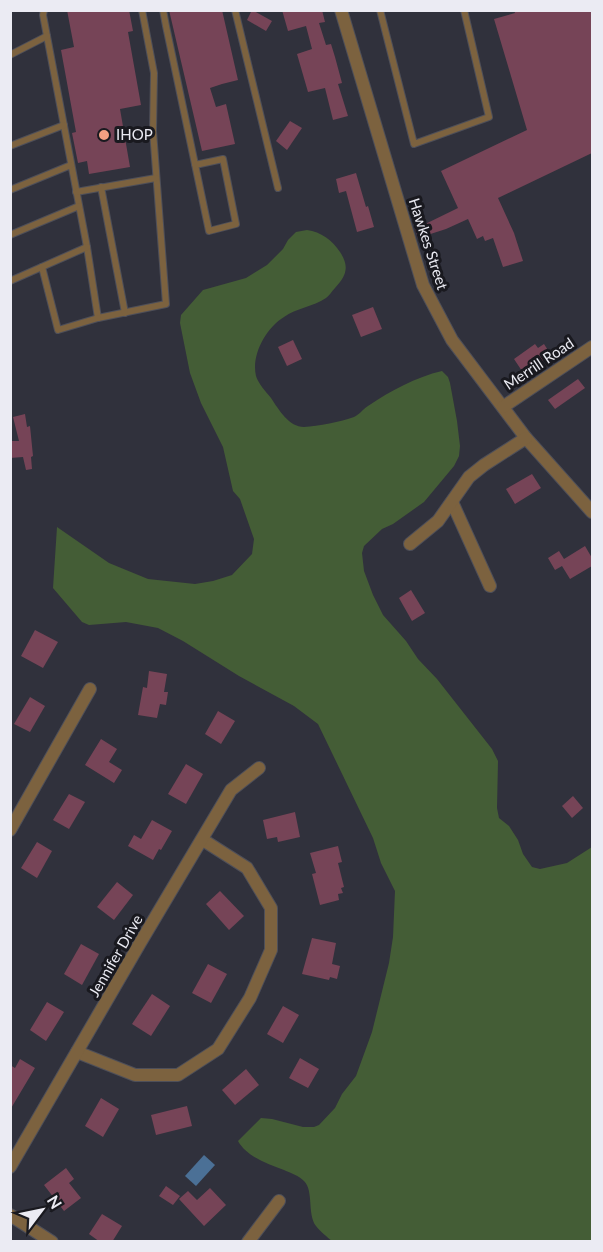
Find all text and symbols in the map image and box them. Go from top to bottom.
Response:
place label: IHOP [116,125,153,143]
marker: IHOP [97,128,111,142]
street label: Hawkes Street [406,196,452,292]
street label: Merrill Road [500,333,577,393]
street label: Jennifer Drive [84,911,146,1000]
north arrow [12,1180,72,1240]
text: N [44,1192,66,1212]

